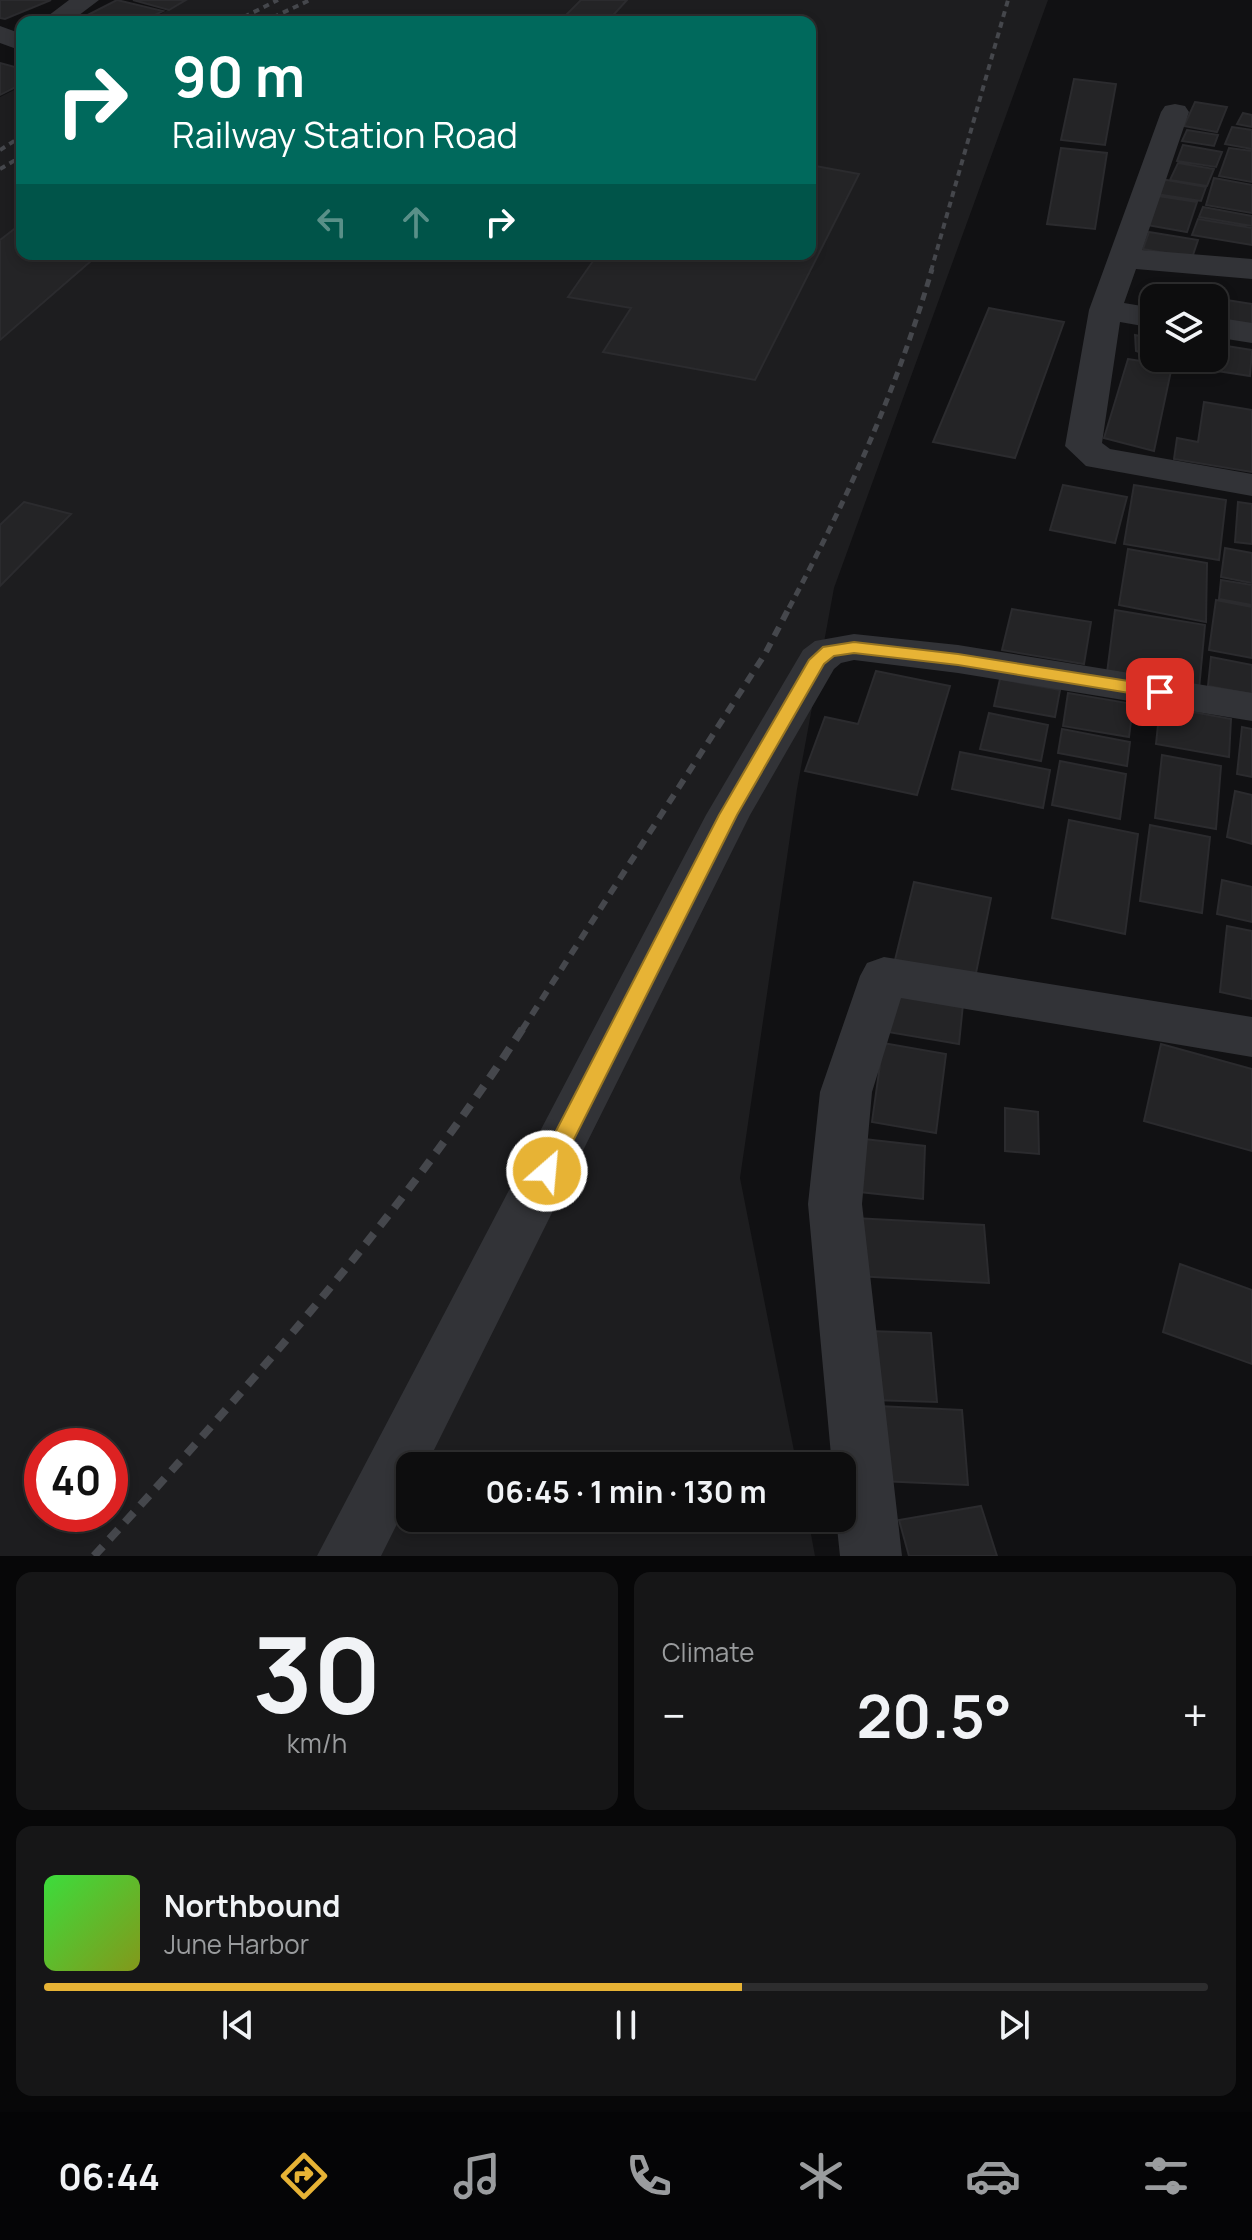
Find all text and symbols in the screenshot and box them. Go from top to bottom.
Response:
text: 90 m [172,37,305,114]
icon: right [40,48,144,152]
text: Railway Station Road [172,110,518,159]
icon: left [310,200,354,244]
icon: ahead [394,200,438,244]
icon: right [478,200,522,244]
map controls [1140,284,1228,372]
button: layers [1140,284,1228,372]
pin [1126,658,1194,726]
icon: arrive [1138,670,1182,714]
position arrow [505,1129,589,1213]
speed limit sign: 40 [24,1428,128,1532]
text: 06:45 · 1 min · 130 m [485,1471,767,1512]
text: 30 [253,1602,381,1744]
text: Climate [662,1634,754,1670]
text: 20.5° [856,1674,1012,1756]
text: − [662,1685,686,1745]
text: + [1183,1685,1208,1745]
text: km/h [287,1725,347,1761]
text: Northbound [164,1885,341,1926]
text: June Harbor [164,1926,309,1962]
icon: previous [216,2003,260,2047]
icon: pause [604,2003,648,2047]
icon: next [992,2003,1036,2047]
icon: directions [276,2148,332,2204]
icon: music [449,2148,505,2204]
icon: phone [621,2148,677,2204]
icon: climate [793,2148,849,2204]
icon: car [965,2148,1021,2204]
icon: filters [1138,2148,1194,2204]
text: 06:44 [58,2152,160,2201]

